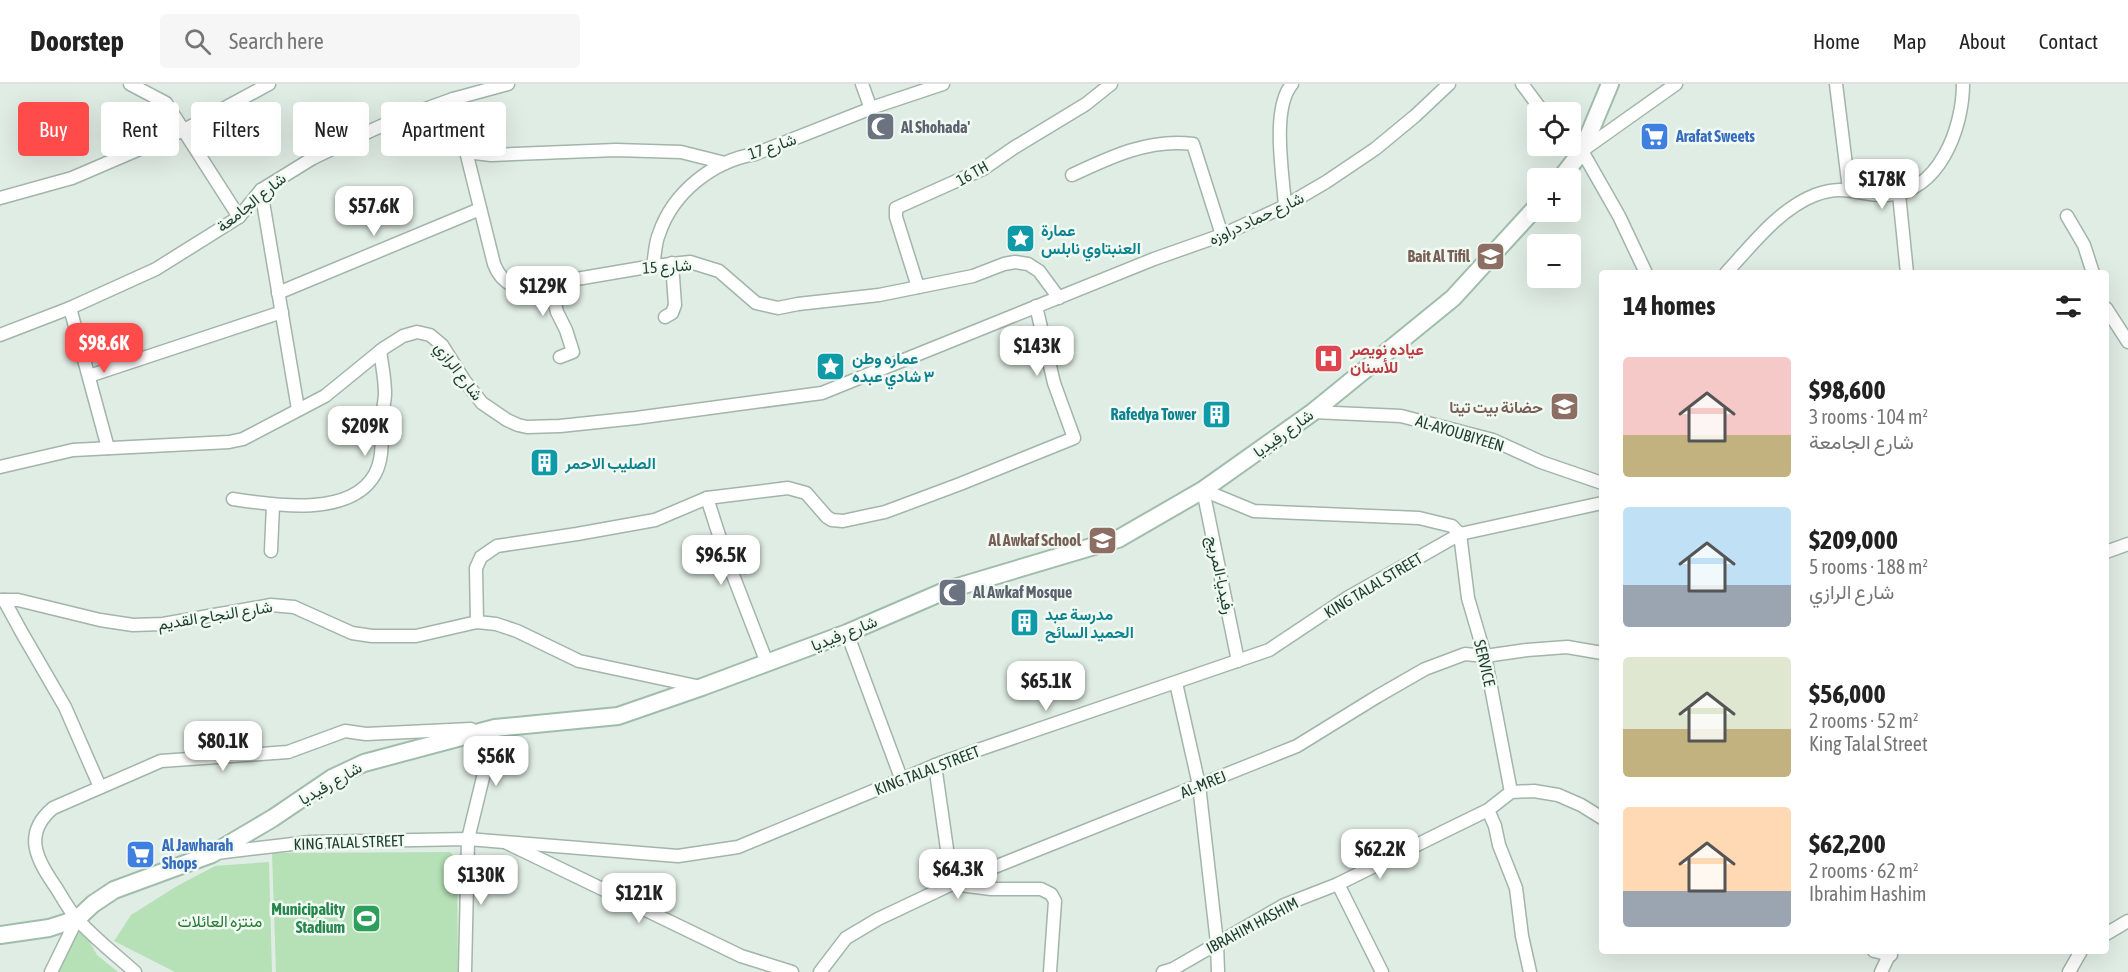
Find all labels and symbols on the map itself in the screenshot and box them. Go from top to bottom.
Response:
mosque icon: Al Shohada' [864,111,896,143]
place label: Al Shohada' [900,118,970,136]
supermarket icon: Arafat Sweets [1639,120,1671,152]
place label: Arafat Sweets [1675,127,1755,145]
street label: شارع 17 [746,129,799,165]
street label: 16 TH [953,157,991,189]
pin: $178K [1840,159,1924,210]
street label: شارع الجامعة [213,169,291,238]
pin: $57.6K [325,186,423,237]
street label: شارع حماد دراوزه [1206,188,1308,251]
place label: عمارة العنبتاوي نابلس [1041,221,1141,262]
place icon: عمارة العنبتاوي نابلس [1004,223,1036,255]
school or university icon: Bait Al Tifil [1475,240,1507,272]
place label: Bait Al Tifil [1408,247,1471,265]
street label: شارع 15 [642,255,692,280]
pin: $129K [501,266,585,317]
pin: $98.6K [55,323,153,374]
pin: $143K [995,326,1079,377]
street label: شارع الرازي [427,338,487,407]
place label: عياده نويصر للأسنان [1349,340,1424,376]
hospital icon: عياده نويصر للأسنان [1313,342,1345,374]
place label: عماره وطن ٣ شادي عبده [852,349,935,390]
place icon: عماره وطن ٣ شادي عبده [815,351,847,383]
school or university icon: حضانة بيت تيتا [1548,391,1580,423]
building icon: Rafedya Tower [1201,398,1233,430]
place label: حضانة بيت تيتا [1449,398,1543,417]
place label: Rafedya Tower [1111,405,1196,423]
street label: شارع رفيديا [1250,405,1318,463]
pin: $209K [323,406,407,457]
street label: AL-AYOUBIYEEN [1414,411,1506,455]
building icon: الصليب الاحمر [528,447,560,479]
place label: الصليب الاحمر [564,454,656,474]
school or university icon: Al Awkaf School [1086,524,1118,556]
place label: Al Awkaf School [988,531,1082,549]
street label: رفيديا-المريج [1201,534,1238,616]
pin: $96.5K [672,535,770,586]
street label: KING TALAL STREET [1321,549,1425,621]
mosque icon: Al Awkaf Mosque [936,576,968,608]
place label: Al Awkaf Mosque [972,583,1072,601]
street label: شارع النجاح القديم [156,597,274,636]
place label: مدرسة عبد الحميد السائح [1045,605,1134,644]
building icon: مدرسة عبد الحميد السائح [1008,607,1040,639]
street label: شارع رفيديا [808,612,881,657]
street label: SERVICE [1471,638,1499,688]
pin: $65.1K [997,661,1095,712]
pin: $80.1K [174,721,272,772]
pin: $56K [460,736,532,787]
street label: KING TALAL STREET [872,742,982,798]
street label: شارع رفيديا [295,758,366,811]
street label: AL-MREJ [1177,767,1229,801]
pin: $62.2K [1331,829,1429,880]
street label: KING TALAL STREET [293,831,405,853]
place label: Al Jawharah Shops [161,836,233,872]
supermarket icon: Al Jawharah Shops [125,838,157,870]
pin: $64.3K [909,849,1007,900]
pin: $130K [439,855,523,906]
pin: $121K [597,873,681,924]
street label: IBRAHIM HASHIM [1203,893,1301,957]
place label: Municipality Stadium [271,900,345,936]
sports icon: Municipality Stadium [350,902,382,934]
park label: منتزه العائلات [178,912,262,932]

